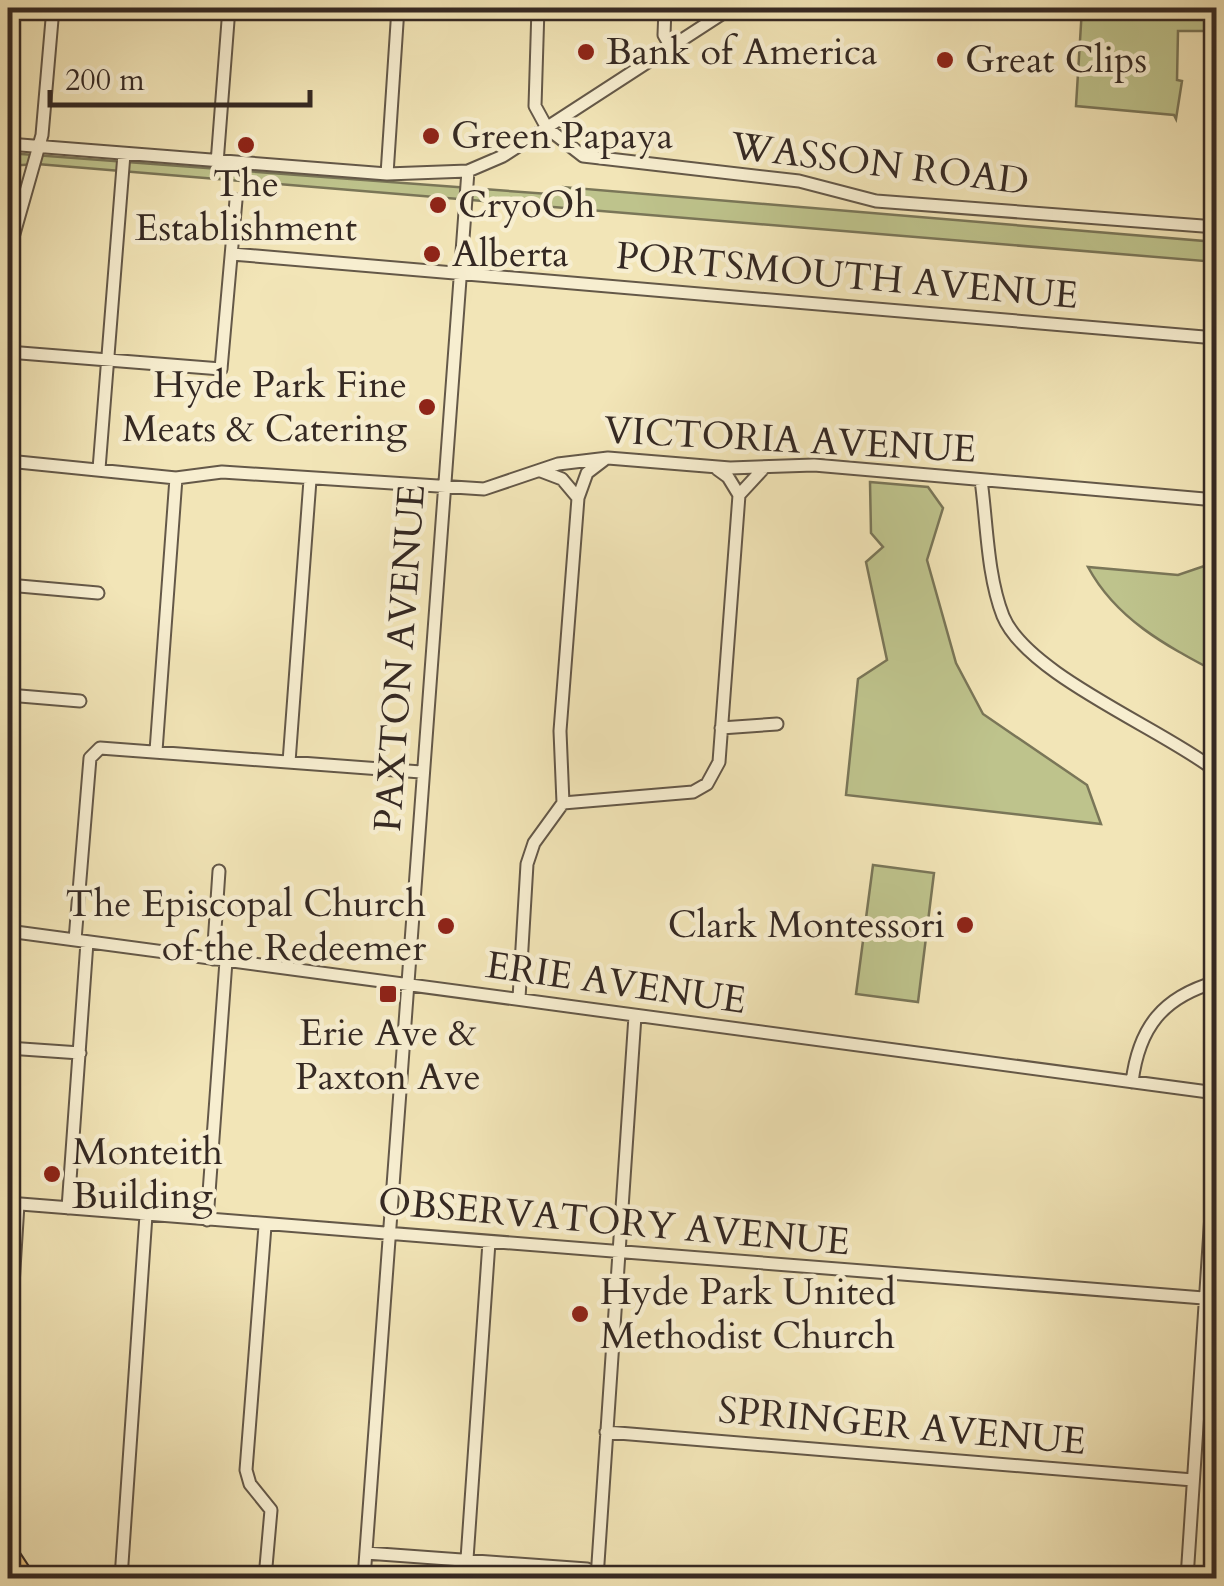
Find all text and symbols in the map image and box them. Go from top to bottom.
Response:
place label: Bank of America [606,26,877,78]
place label: Great Clips [965,34,1147,86]
marker: Bank of America [575,41,597,63]
scale bar [50,45,310,107]
marker: Great Clips [934,49,956,71]
text: 200 m [65,60,145,101]
place label: Green Papaya [451,110,673,162]
street label: WASSON ROAD [727,120,1032,208]
marker: Green Papaya [420,125,442,147]
marker: The Establishment [235,134,257,156]
place label: The Establishment [135,158,357,254]
place label: CryoOh [458,179,595,231]
marker: CryoOh [427,194,449,216]
place label: Alberta [452,228,569,280]
street label: PORTSMOUTH AVENUE [614,230,1080,322]
marker: Alberta [421,243,443,265]
place label: Hyde Park Fine Meats & Catering [122,359,408,455]
marker: Hyde Park Fine Meats & Catering [416,396,438,418]
street label: VICTORIA AVENUE [603,404,977,476]
street label: PAXTON AVENUE [362,483,438,833]
place label: The Episcopal Church of the Redeemer [66,878,426,974]
place label: Clark Montessori [668,899,945,951]
marker: Clark Montessori [954,914,976,936]
marker: The Episcopal Church of the Redeemer [435,915,457,937]
street label: ERIE AVENUE [483,939,749,1027]
marker: Erie Ave & Paxton Ave [377,983,399,1005]
place label: Erie Ave & Paxton Ave [295,1007,481,1103]
place label: Monteith Building [72,1126,223,1222]
marker: Monteith Building [41,1163,63,1185]
street label: OBSERVATORY AVENUE [376,1175,852,1269]
place label: Hyde Park United Methodist Church [600,1266,896,1362]
marker: Hyde Park United Methodist Church [569,1303,591,1325]
street label: SPRINGER AVENUE [716,1384,1088,1468]

